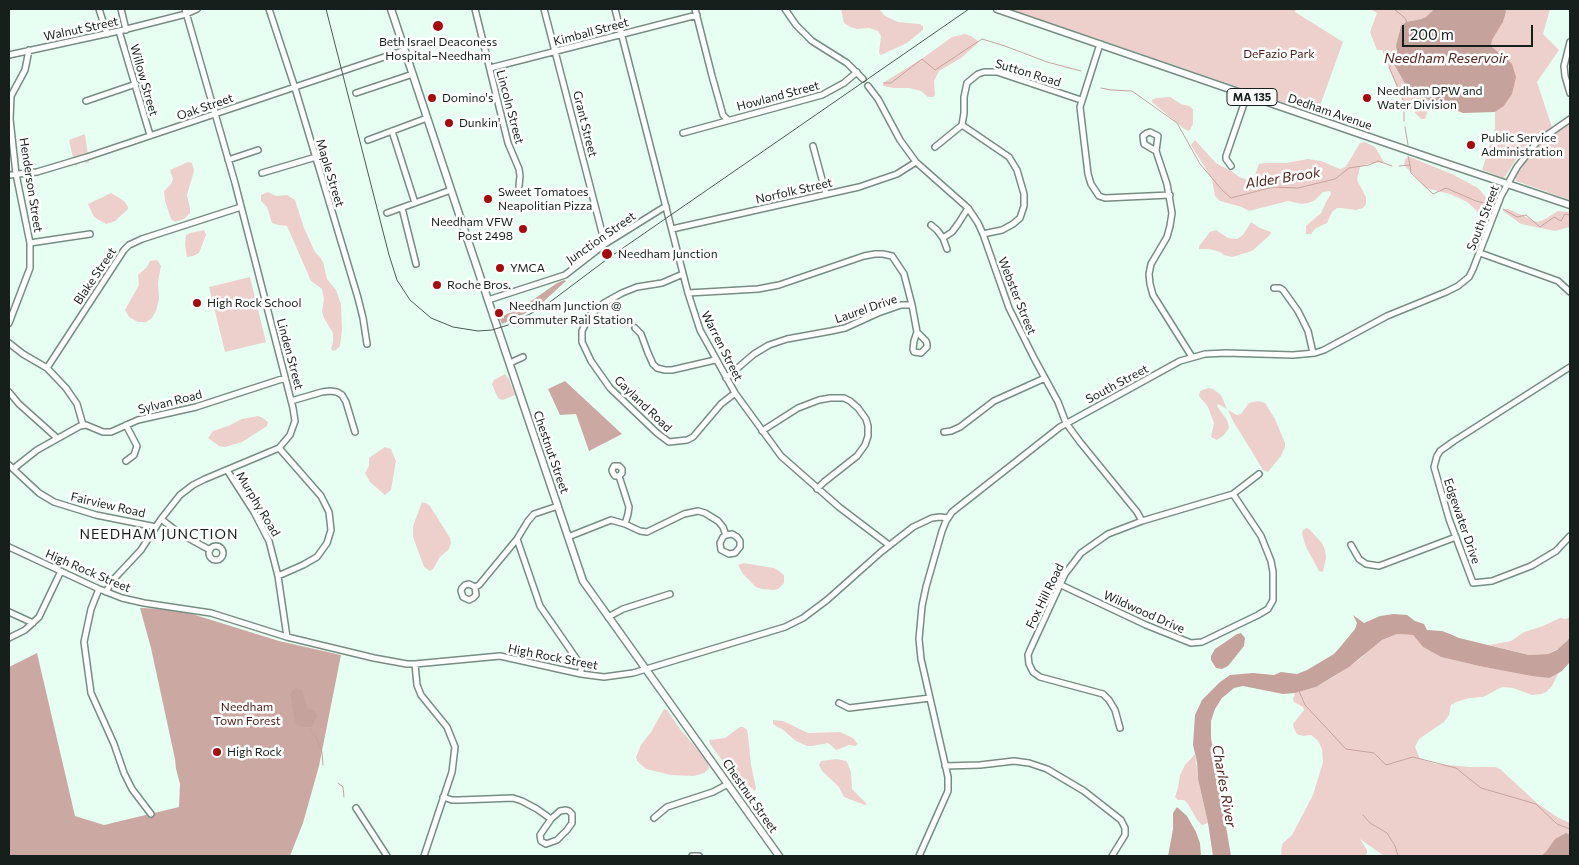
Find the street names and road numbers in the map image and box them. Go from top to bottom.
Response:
street label: Walnut Street [43,14,119,44]
street label: Kimball Street [552,15,630,49]
street label: Willow Street [127,42,161,118]
street label: Sutton Road [993,56,1063,90]
street label: Lincoln Street [493,68,527,146]
street label: Howland Street [735,78,821,114]
road number: MA 135 [1227,88,1277,105]
street label: Grant Street [570,89,600,159]
street label: Oak Street [175,91,235,123]
street label: Dedham Avenue [1286,91,1374,133]
street label: Henderson Street [16,137,46,233]
street label: Maple Street [313,137,347,209]
street label: Norfolk Street [754,175,834,207]
street label: South Street [1464,183,1502,253]
street label: Junction Street [564,209,638,267]
street label: Blake Street [71,245,119,307]
street label: Webster Street [995,255,1039,337]
street label: Laurel Drive [833,292,899,326]
street label: Warren Street [698,309,746,383]
street label: Linden Street [274,317,306,391]
street label: South Street [1083,361,1151,407]
street label: Gayland Road [611,373,675,435]
street label: Sylvan Road [136,387,204,417]
street label: Chestnut Street [530,409,572,495]
street label: Murphy Road [233,469,283,539]
street label: Edgewater Drive [1441,476,1483,566]
street label: Fairview Road [69,489,147,521]
street label: High Rock Street [43,547,133,595]
street label: Fox Hill Road [1023,561,1067,631]
street label: Wildwood Drive [1101,588,1187,636]
street label: High Rock Street [507,641,599,673]
street label: Chestnut Street [719,756,781,836]

